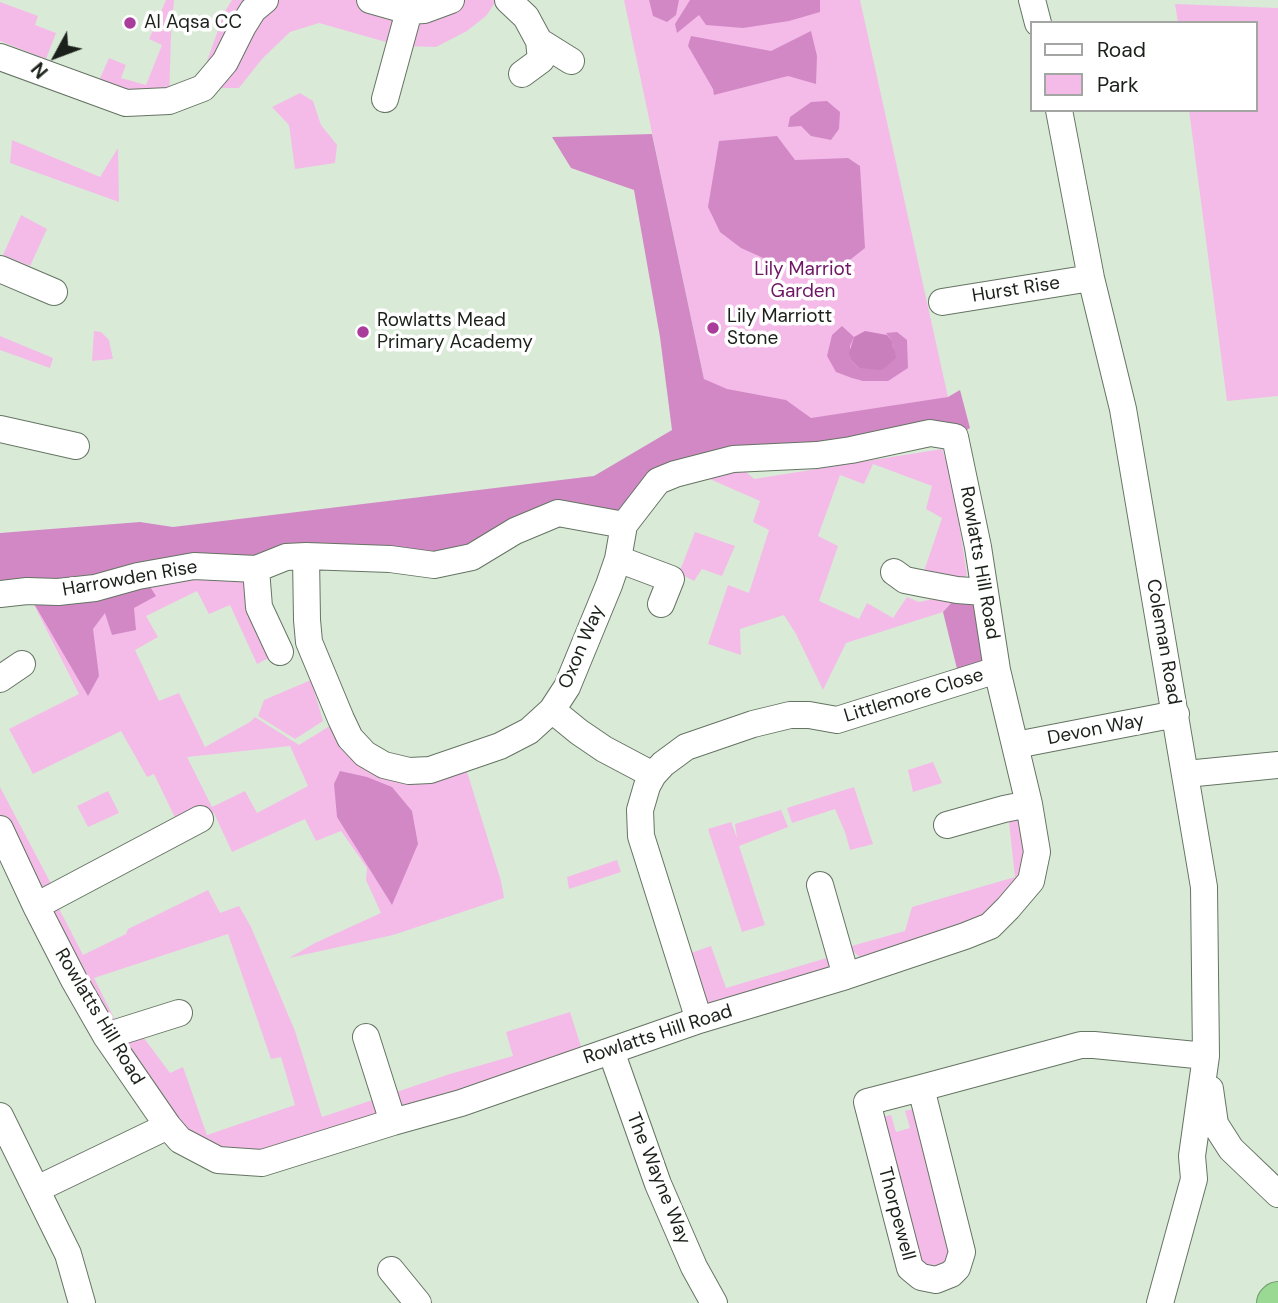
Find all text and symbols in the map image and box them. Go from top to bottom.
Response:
place label: Al Aqsa CC [144,12,242,34]
marker: Al Aqsa CC [122,15,138,31]
north arrow [21,21,91,91]
legend [1030,21,1257,112]
text: Road [1097,36,1146,64]
text: N [26,57,54,84]
text: Park [1097,71,1138,99]
park label: Lily Marriot Garden [754,259,852,303]
street label: Hurst Rise [970,272,1062,308]
place label: Lily Marriott Stone [727,306,832,350]
place label: Rowlatts Mead Primary Academy [377,310,533,354]
marker: Lily Marriott Stone [705,320,721,336]
marker: Rowlatts Mead Primary Academy [355,324,371,340]
street label: Rowlatts Hill Road [954,485,1004,641]
street label: Harrowden Rise [61,556,199,602]
street label: Coleman Road [1141,577,1185,707]
street label: Oxon Way [554,602,610,692]
street label: Littlemore Close [841,664,987,728]
street label: Devon Way [1046,709,1146,751]
street label: Rowlatts Hill Road [49,945,149,1089]
street label: Rowlatts Hill Road [581,1000,735,1070]
street label: The Wayne Way [621,1110,695,1248]
street label: Thorpewell [873,1165,919,1263]

